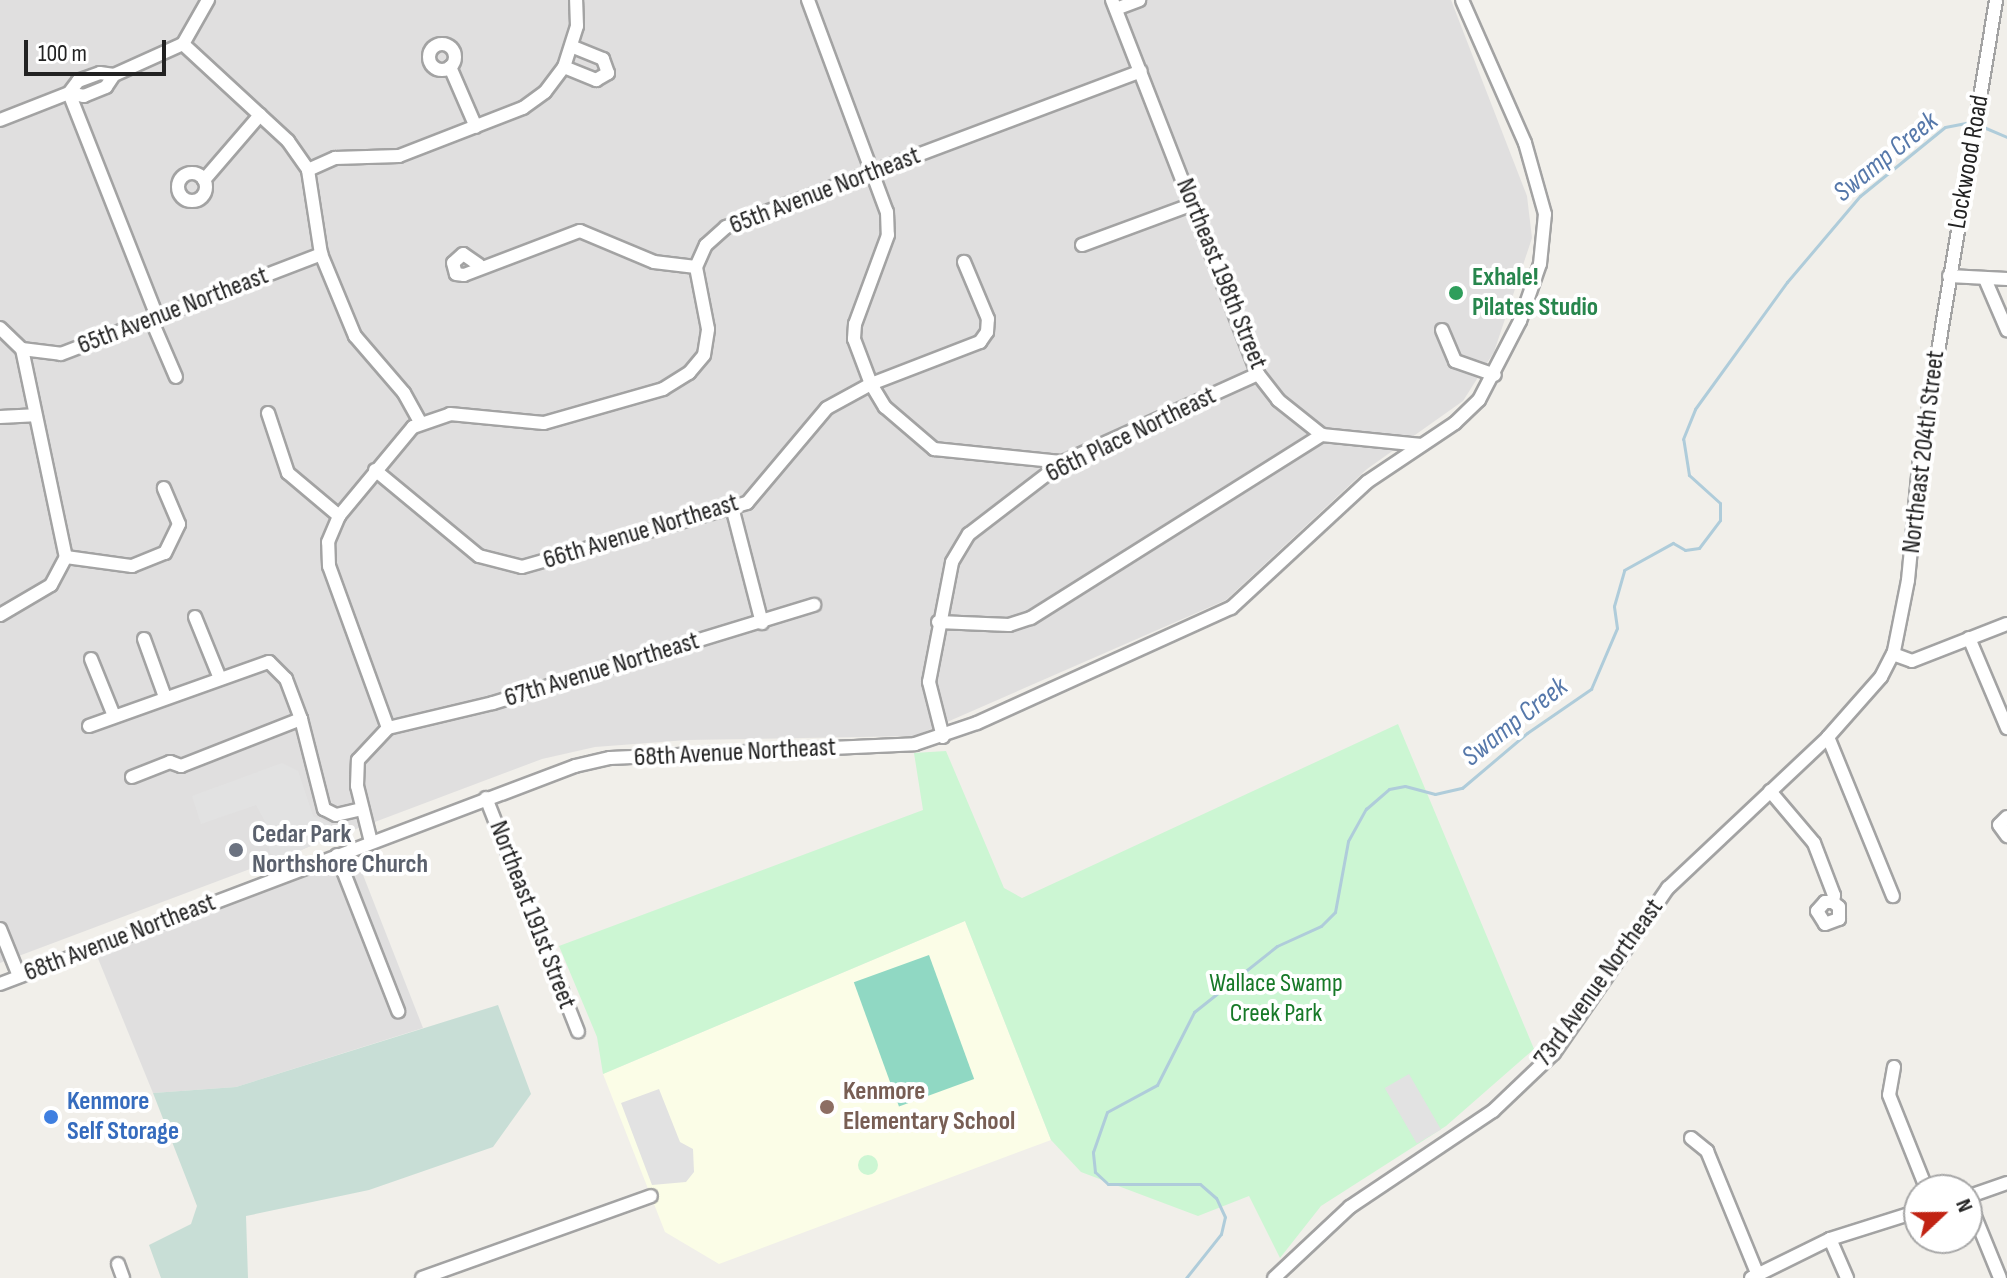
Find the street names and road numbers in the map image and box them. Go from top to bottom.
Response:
street label: Lockwood Road [1942,93,1996,231]
street label: 65th Avenue Northeast [725,140,925,242]
street label: Northeast 198th Street [1169,174,1273,374]
street label: 65th Avenue Northeast [73,260,273,362]
street label: Northeast 204th Street [1896,349,1952,555]
street label: 66th Place Northeast [1041,380,1221,490]
street label: 66th Avenue Northeast [540,488,742,576]
street label: 67th Avenue Northeast [501,626,703,714]
street label: 68th Avenue Northeast [633,732,837,774]
street label: Northeast 191st Street [482,817,582,1013]
street label: 68th Avenue Northeast [20,887,220,989]
street label: 73rd Avenue Northeast [1528,893,1670,1073]

